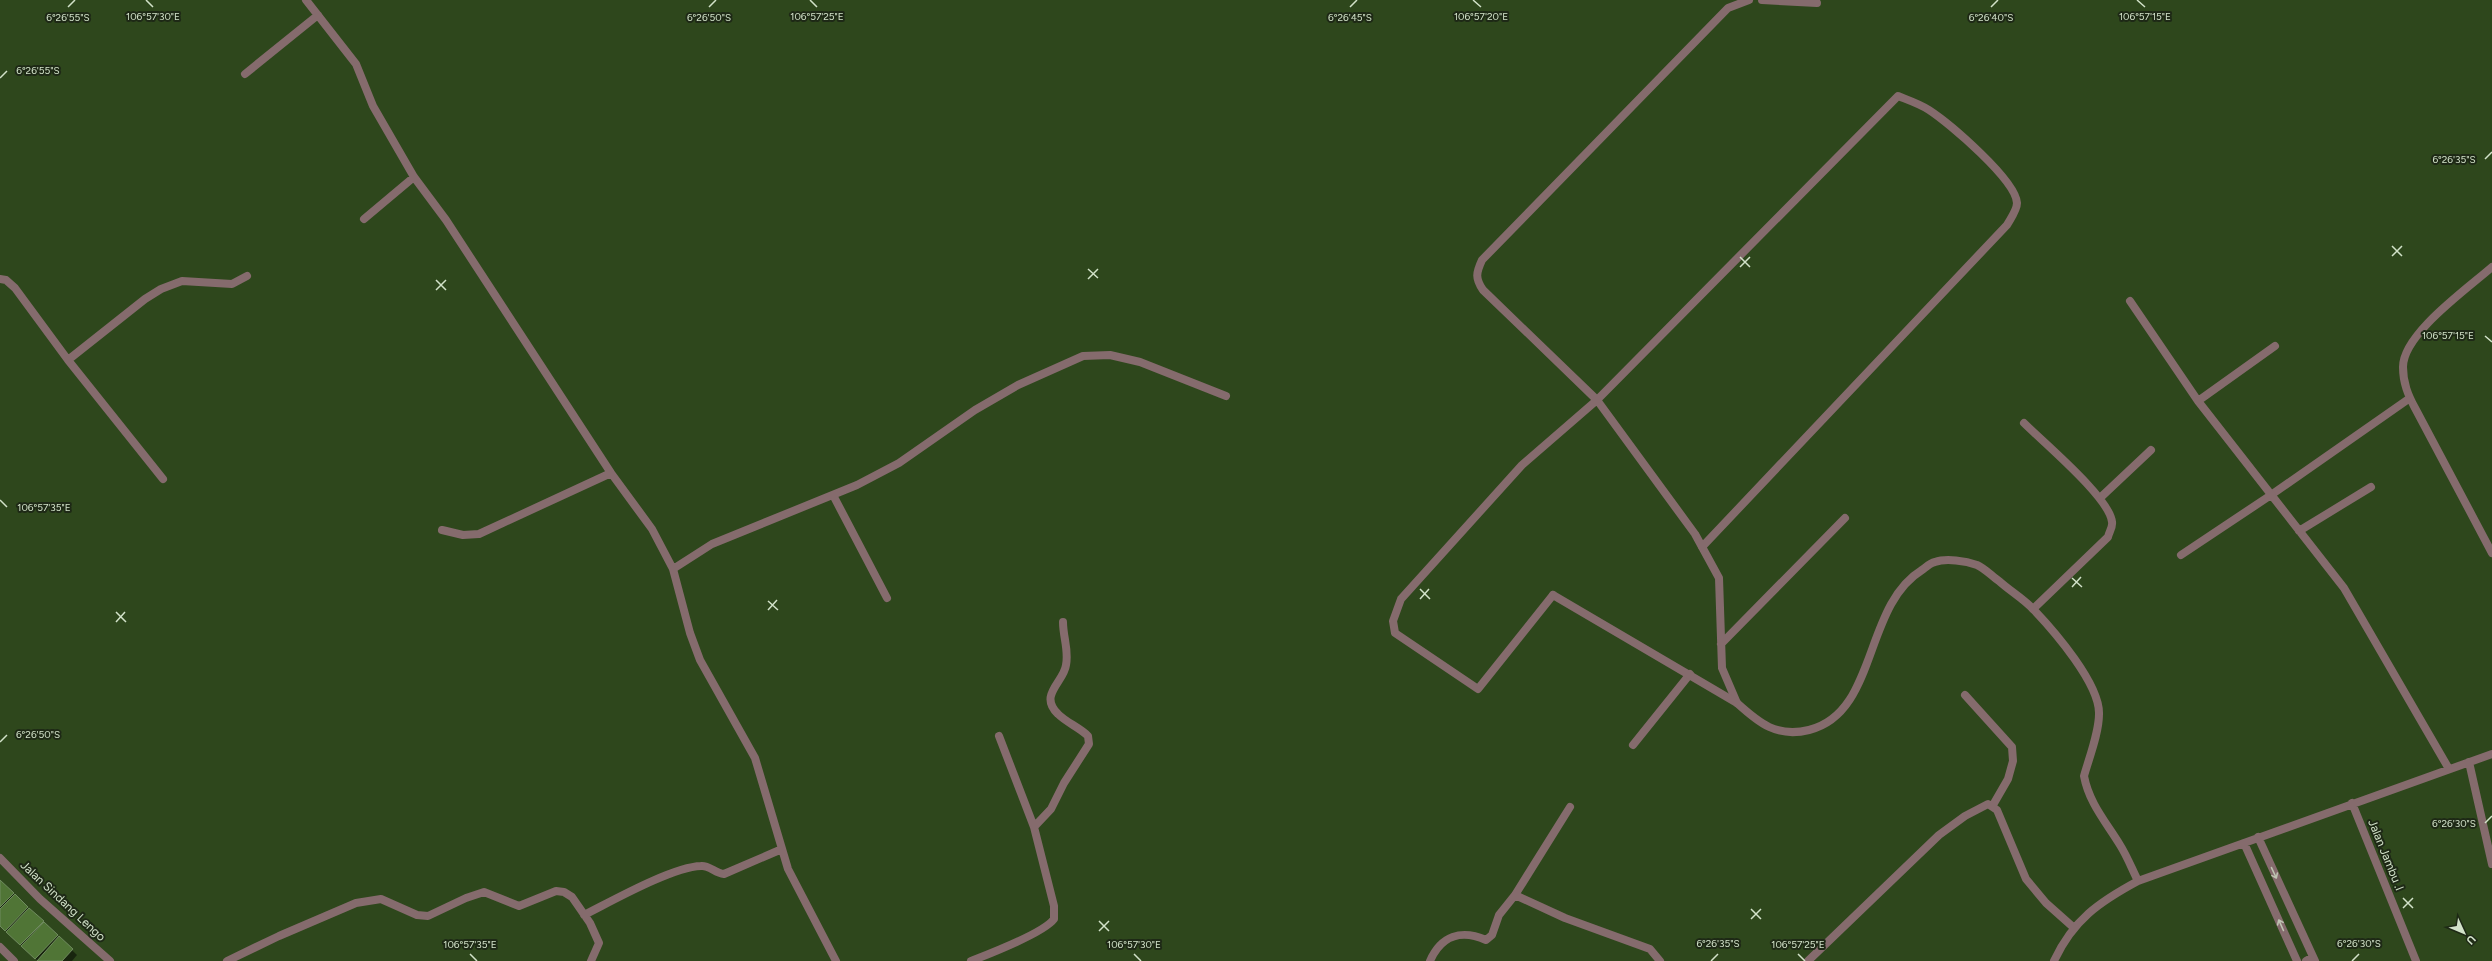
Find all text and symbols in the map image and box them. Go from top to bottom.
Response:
text: 106°57'30"E [126,10,180,23]
text: 106°57'25"E [790,10,844,23]
text: 106°57'20"E [1454,10,1508,23]
text: 106°57'15"E [2119,10,2171,23]
text: 6°26'55"S [46,11,90,24]
text: 6°26'50"S [687,11,731,24]
text: 6°26'45"S [1328,11,1372,24]
text: 6°26'40"S [1969,11,2013,24]
text: 6°26'55"S [16,64,60,77]
text: 6°26'35"S [2432,153,2476,166]
text: 106°57'15"E [2422,329,2474,342]
text: 106°57'35"E [17,501,71,514]
text: 6°26'50"S [16,728,60,741]
street label: Jalan Jambu .I [2365,817,2407,893]
text: 6°26'30"S [2432,817,2476,830]
street label: Jalan Sindang Lengo [18,858,108,944]
one-way arrow [2271,866,2278,878]
north arrow [2444,913,2484,953]
one-way arrow [2277,920,2285,932]
text: U [2463,932,2478,947]
text: 6°26'35"S [1696,937,1740,950]
text: 6°26'30"S [2337,937,2381,950]
text: 106°57'35"E [443,938,497,951]
text: 106°57'30"E [1107,938,1161,951]
text: 106°57'25"E [1771,938,1825,951]

